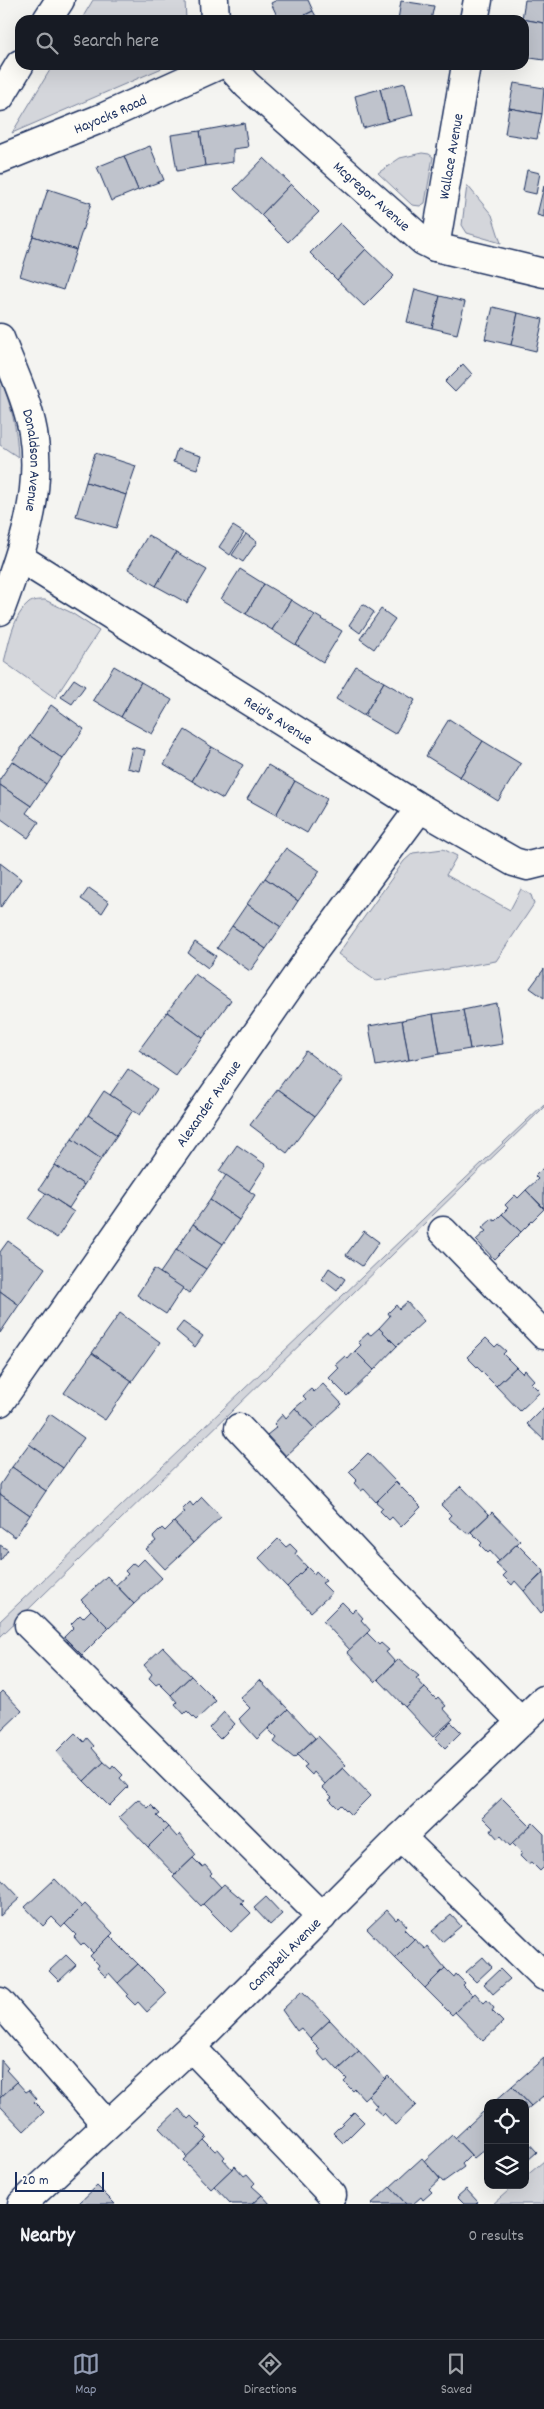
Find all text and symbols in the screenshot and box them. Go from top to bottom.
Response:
search box [15,15,529,70]
icon: search [33,29,61,57]
text: Search here [73,29,159,56]
street label: Hayocks Road [71,90,151,141]
street label: Wallace Avenue [434,112,471,201]
street label: Mcgregor Avenue [327,157,415,238]
street label: Donaldson Avenue [15,407,44,514]
street label: Reid's Avenue [239,691,317,751]
street label: Alexander Avenue [172,1056,248,1152]
street label: Campbell Avenue [243,1913,327,1997]
map controls [484,2099,529,2189]
button: locate [484,2099,529,2144]
button: layers [484,2144,529,2189]
scale bar [15,2169,104,2192]
text: 20 m [22,2171,49,2191]
text: Nearby [20,2222,75,2252]
text: 0 results [469,2225,524,2248]
tab: Map [72,2350,100,2400]
tab: Directions [244,2350,297,2400]
tab: Saved [441,2350,472,2400]

